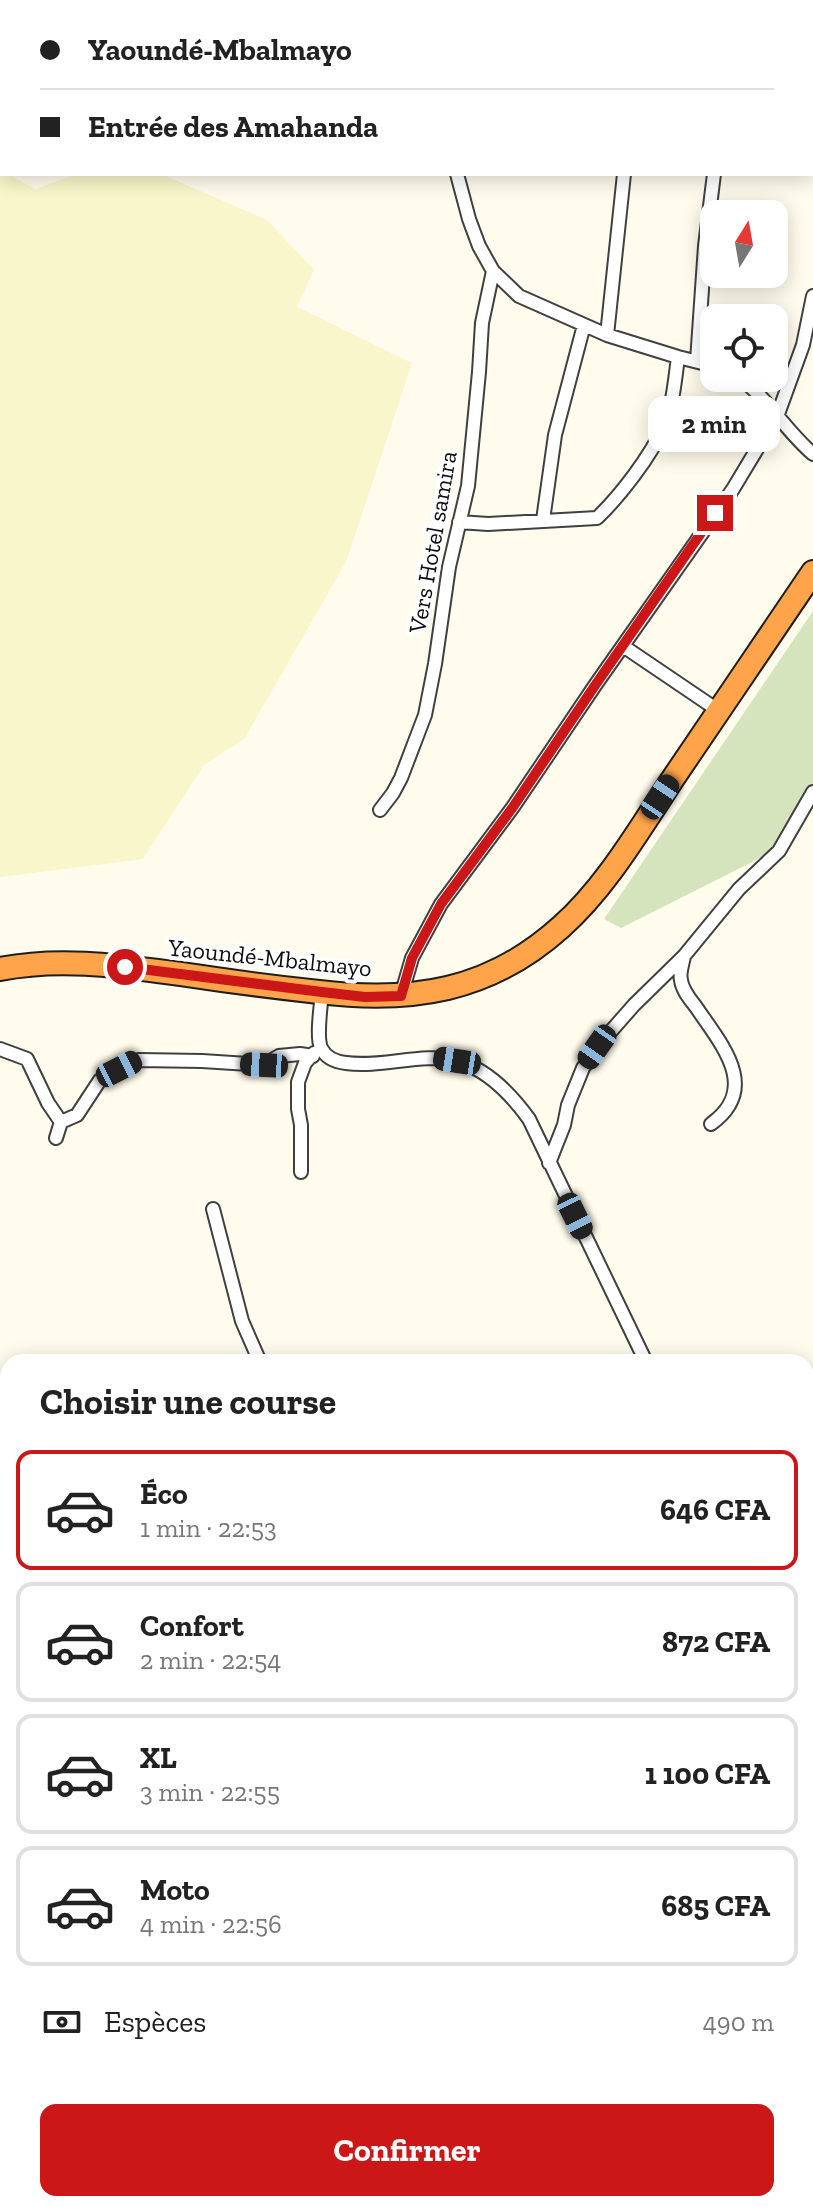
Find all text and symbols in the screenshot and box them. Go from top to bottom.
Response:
text: Yaoundé-Mbalmayo [88,32,352,68]
text: Entrée des Amahanda [88,109,378,145]
north arrow [700,200,788,288]
map controls [700,200,788,392]
button: locate [700,304,788,392]
callout: 2 min [649,397,781,453]
text: 2 min [682,408,746,440]
street label: Vers Hotel samira [402,448,463,636]
route end [697,495,733,531]
car [637,770,683,824]
street label: Yaoundé-Mbalmayo [166,932,373,983]
route start [107,949,143,985]
car [573,1020,621,1074]
car [431,1045,483,1077]
car [92,1047,146,1091]
car [239,1052,289,1078]
car [554,1189,596,1243]
text: Choisir une course [40,1380,336,1423]
icon: car [44,1474,116,1546]
text: Éco [140,1476,188,1512]
text: 646 CFA [660,1492,770,1528]
text: 1 min · 22:53 [140,1512,277,1544]
icon: car [44,1606,116,1678]
text: Confort [140,1608,244,1644]
text: 872 CFA [662,1624,770,1660]
text: 2 min · 22:54 [140,1644,281,1676]
icon: car [44,1738,116,1810]
text: XL [140,1740,177,1776]
text: 1 100 CFA [645,1756,770,1792]
text: 3 min · 22:55 [140,1776,280,1808]
icon: car [44,1870,116,1942]
text: Moto [140,1872,210,1908]
text: 685 CFA [661,1888,770,1924]
text: 4 min · 22:56 [140,1908,282,1940]
icon: cash [40,2000,84,2044]
text: Espèces [104,2004,206,2040]
text: 490 m [703,2006,774,2038]
button: Confirmer [40,2104,774,2196]

